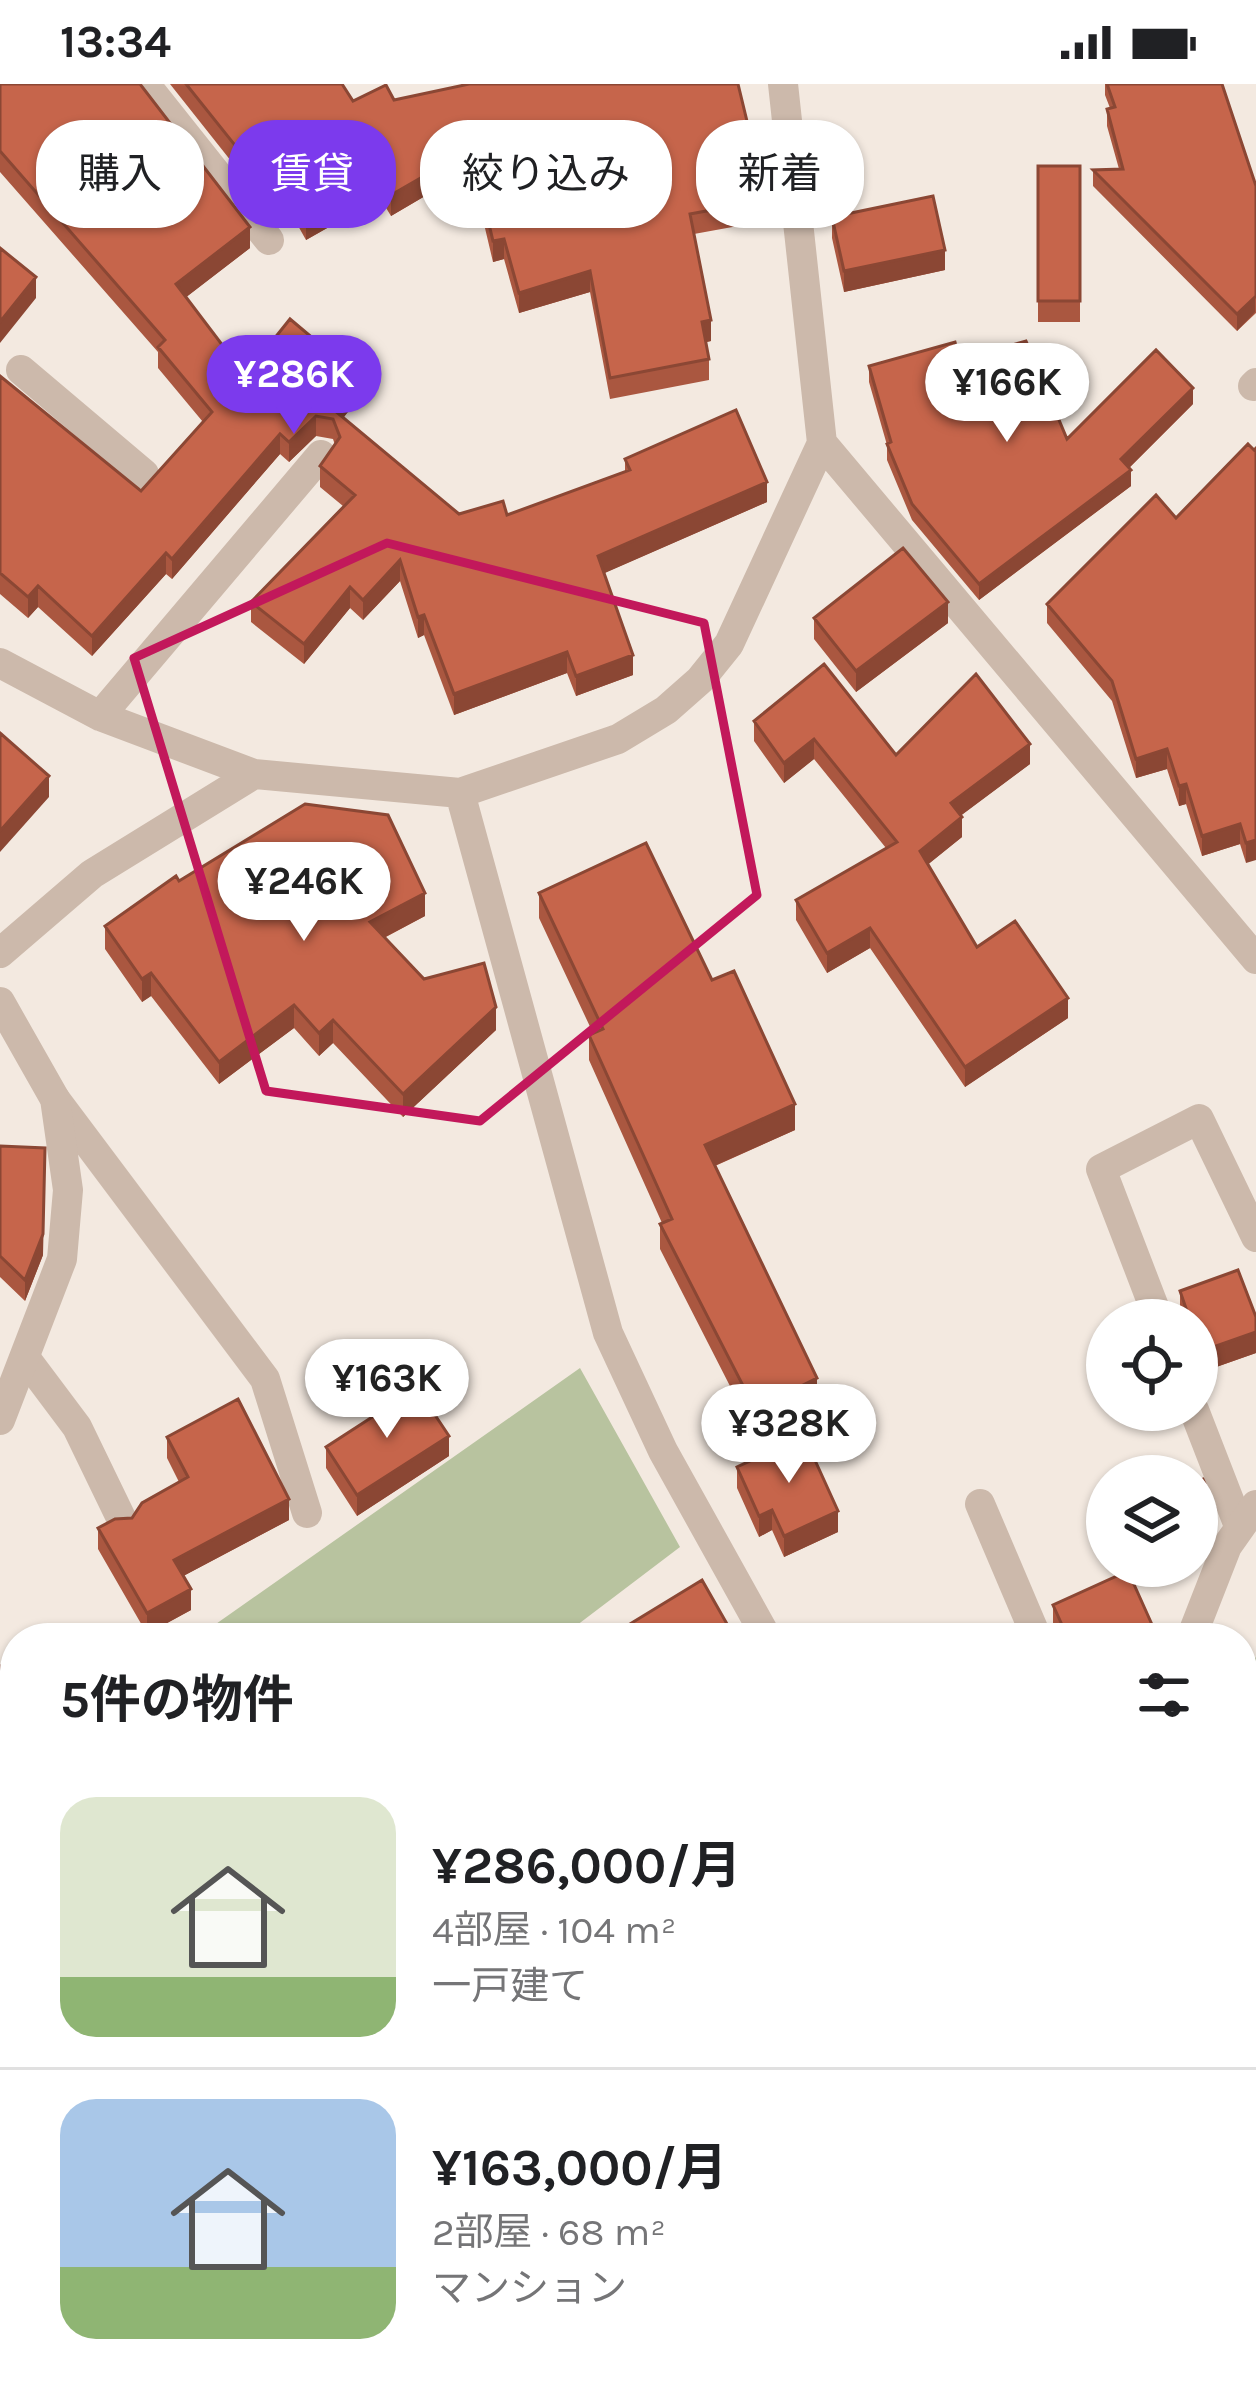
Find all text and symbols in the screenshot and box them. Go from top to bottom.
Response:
text: 13:34 [60,16,171,68]
chip: 購入 [36,120,204,228]
chip: 賃貸 [228,120,396,228]
chip: 絞り込み [420,120,672,228]
chip: 新着 [696,120,864,228]
pin: ¥286K [210,335,378,437]
pin: ¥166K [923,343,1091,445]
text: ¥286K [234,351,354,397]
text: ¥166K [952,359,1062,405]
pin: ¥246K [220,842,388,944]
text: ¥246K [245,858,363,904]
map controls [1086,1299,1218,1587]
button: locate [1086,1299,1218,1431]
pin: ¥163K [303,1339,471,1441]
text: ¥163K [332,1355,442,1401]
pin: ¥328K [705,1384,873,1486]
text: ¥328K [728,1400,850,1446]
button: layers [1086,1455,1218,1587]
icon: filters [1131,1662,1197,1728]
text: 5件の物件 [60,1670,294,1730]
text: ¥286,000/月 [432,1836,741,1896]
icon: home [156,1845,300,1989]
text: 4部屋 · 104 m² [432,1907,676,1953]
text: 一戸建て [432,1963,588,2009]
text: ¥163,000/月 [432,2138,728,2198]
icon: home [156,2147,300,2291]
text: 2部屋 · 68 m² [432,2209,666,2255]
text: マンション [432,2265,627,2311]

